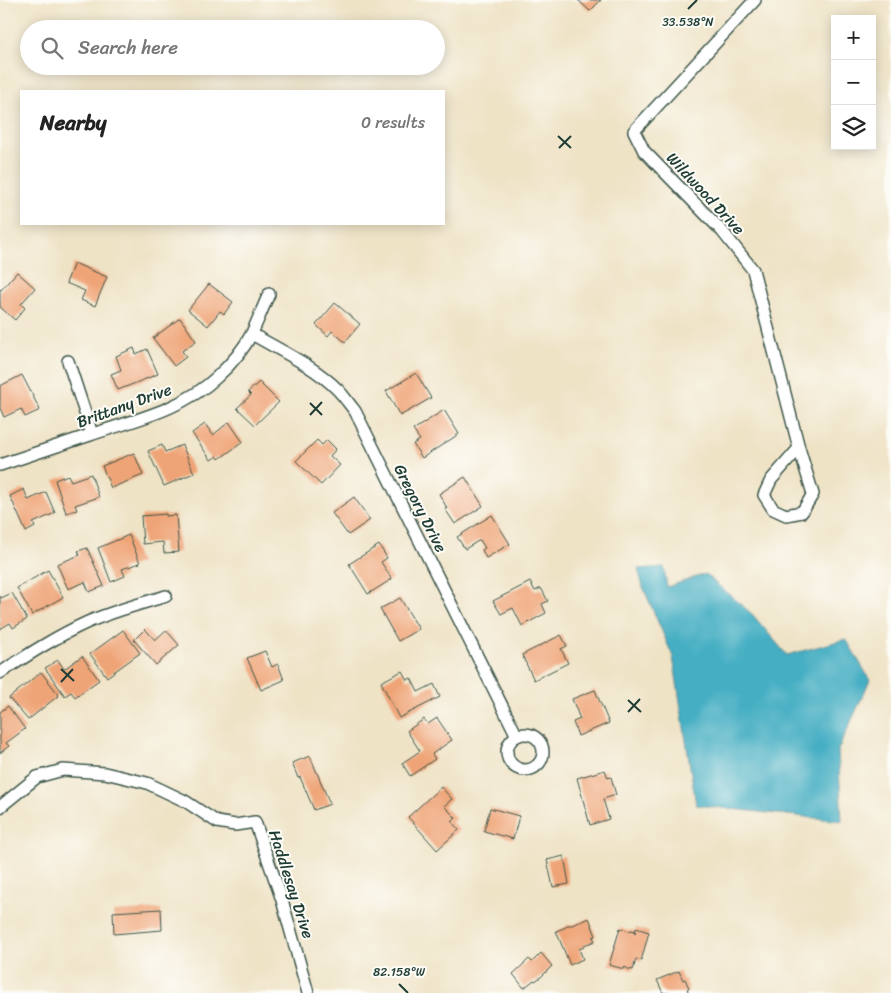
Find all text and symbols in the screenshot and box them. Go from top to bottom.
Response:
text: 33.538°N [662,11,714,33]
map controls [831,15,876,150]
button: + [831,15,876,60]
search box [20,20,445,75]
text: Search here [78,31,178,64]
icon: search [38,34,66,62]
button: − [831,60,876,105]
text: Nearby [40,104,106,142]
button: layers [831,105,876,150]
text: 0 results [361,108,425,137]
street label: Wildwood Drive [659,145,752,242]
street label: Brittany Drive [72,375,176,436]
street label: Gregory Drive [386,459,455,558]
street label: Haddlesay Drive [260,826,323,942]
text: 82.158°W [373,961,426,983]

